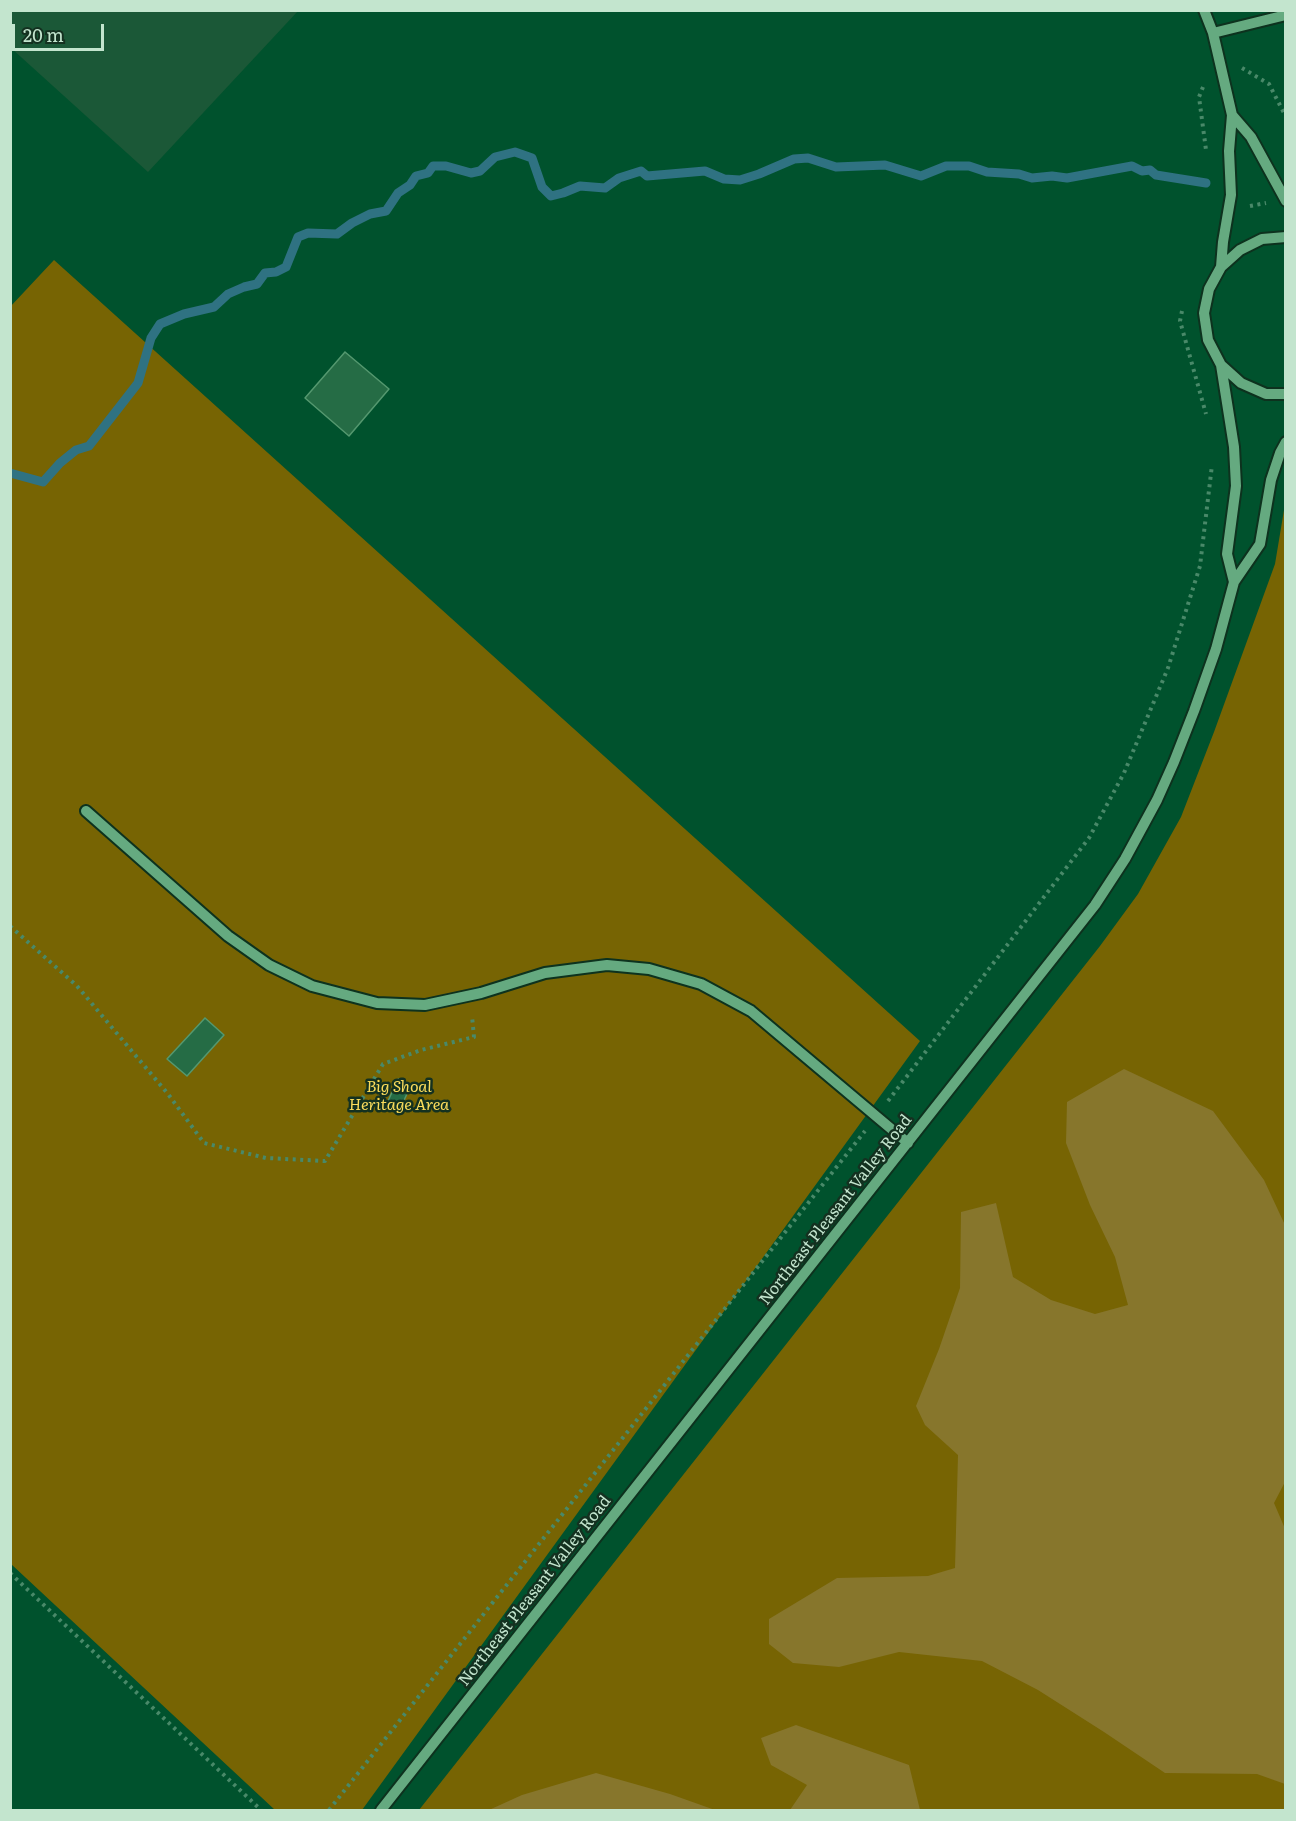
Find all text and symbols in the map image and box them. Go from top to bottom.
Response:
scale bar [15,12,106,50]
text: 20 m [23,21,64,48]
park label: Big Shoal Heritage Area [349,1077,449,1115]
street label: Northeast Pleasant Valley Road [756,1111,916,1309]
street label: Northeast Pleasant Valley Road [455,1492,615,1690]

